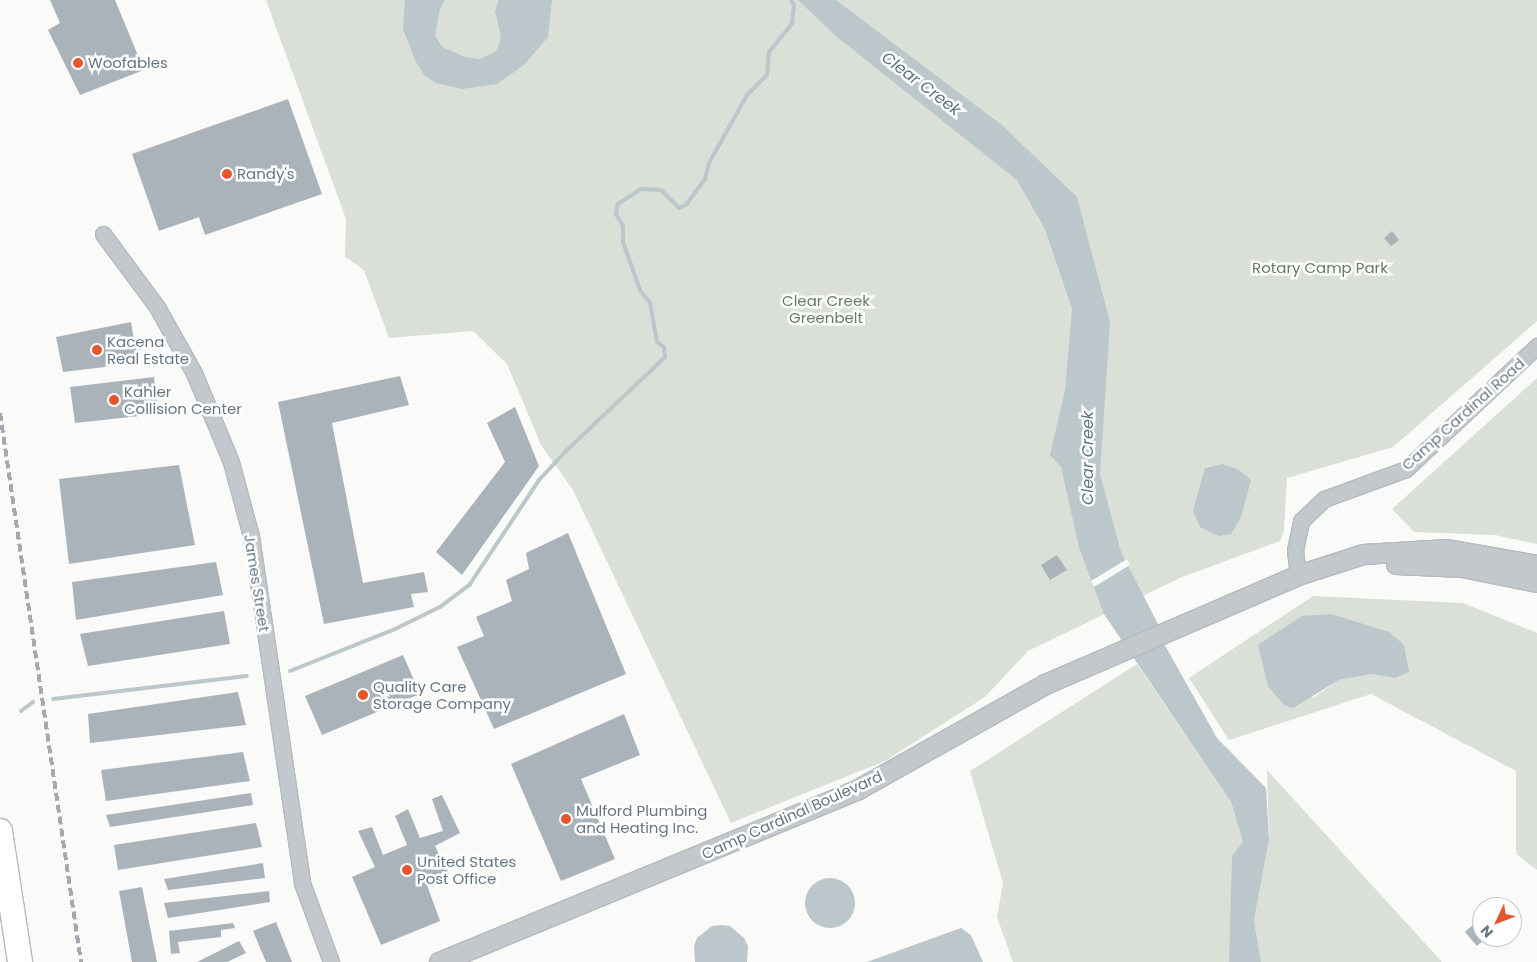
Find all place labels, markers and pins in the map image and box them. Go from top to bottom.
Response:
place label: Woofables [88,54,168,72]
marker: Woofables [72,57,84,69]
place label: Randy's [237,165,295,183]
marker: Randy's [221,168,233,180]
place label: Kacena Real Estate [107,332,189,367]
marker: Kacena Real Estate [91,344,103,356]
place label: Kahler Collision Center [124,382,242,417]
marker: Kahler Collision Center [108,394,120,406]
place label: Quality Care Storage Company [373,677,511,712]
marker: Quality Care Storage Company [357,689,369,701]
place label: Mulford Plumbing and Heating Inc. [576,801,707,836]
marker: Mulford Plumbing and Heating Inc. [560,813,572,825]
place label: United States Post Office [417,852,516,887]
marker: United States Post Office [401,864,413,876]

